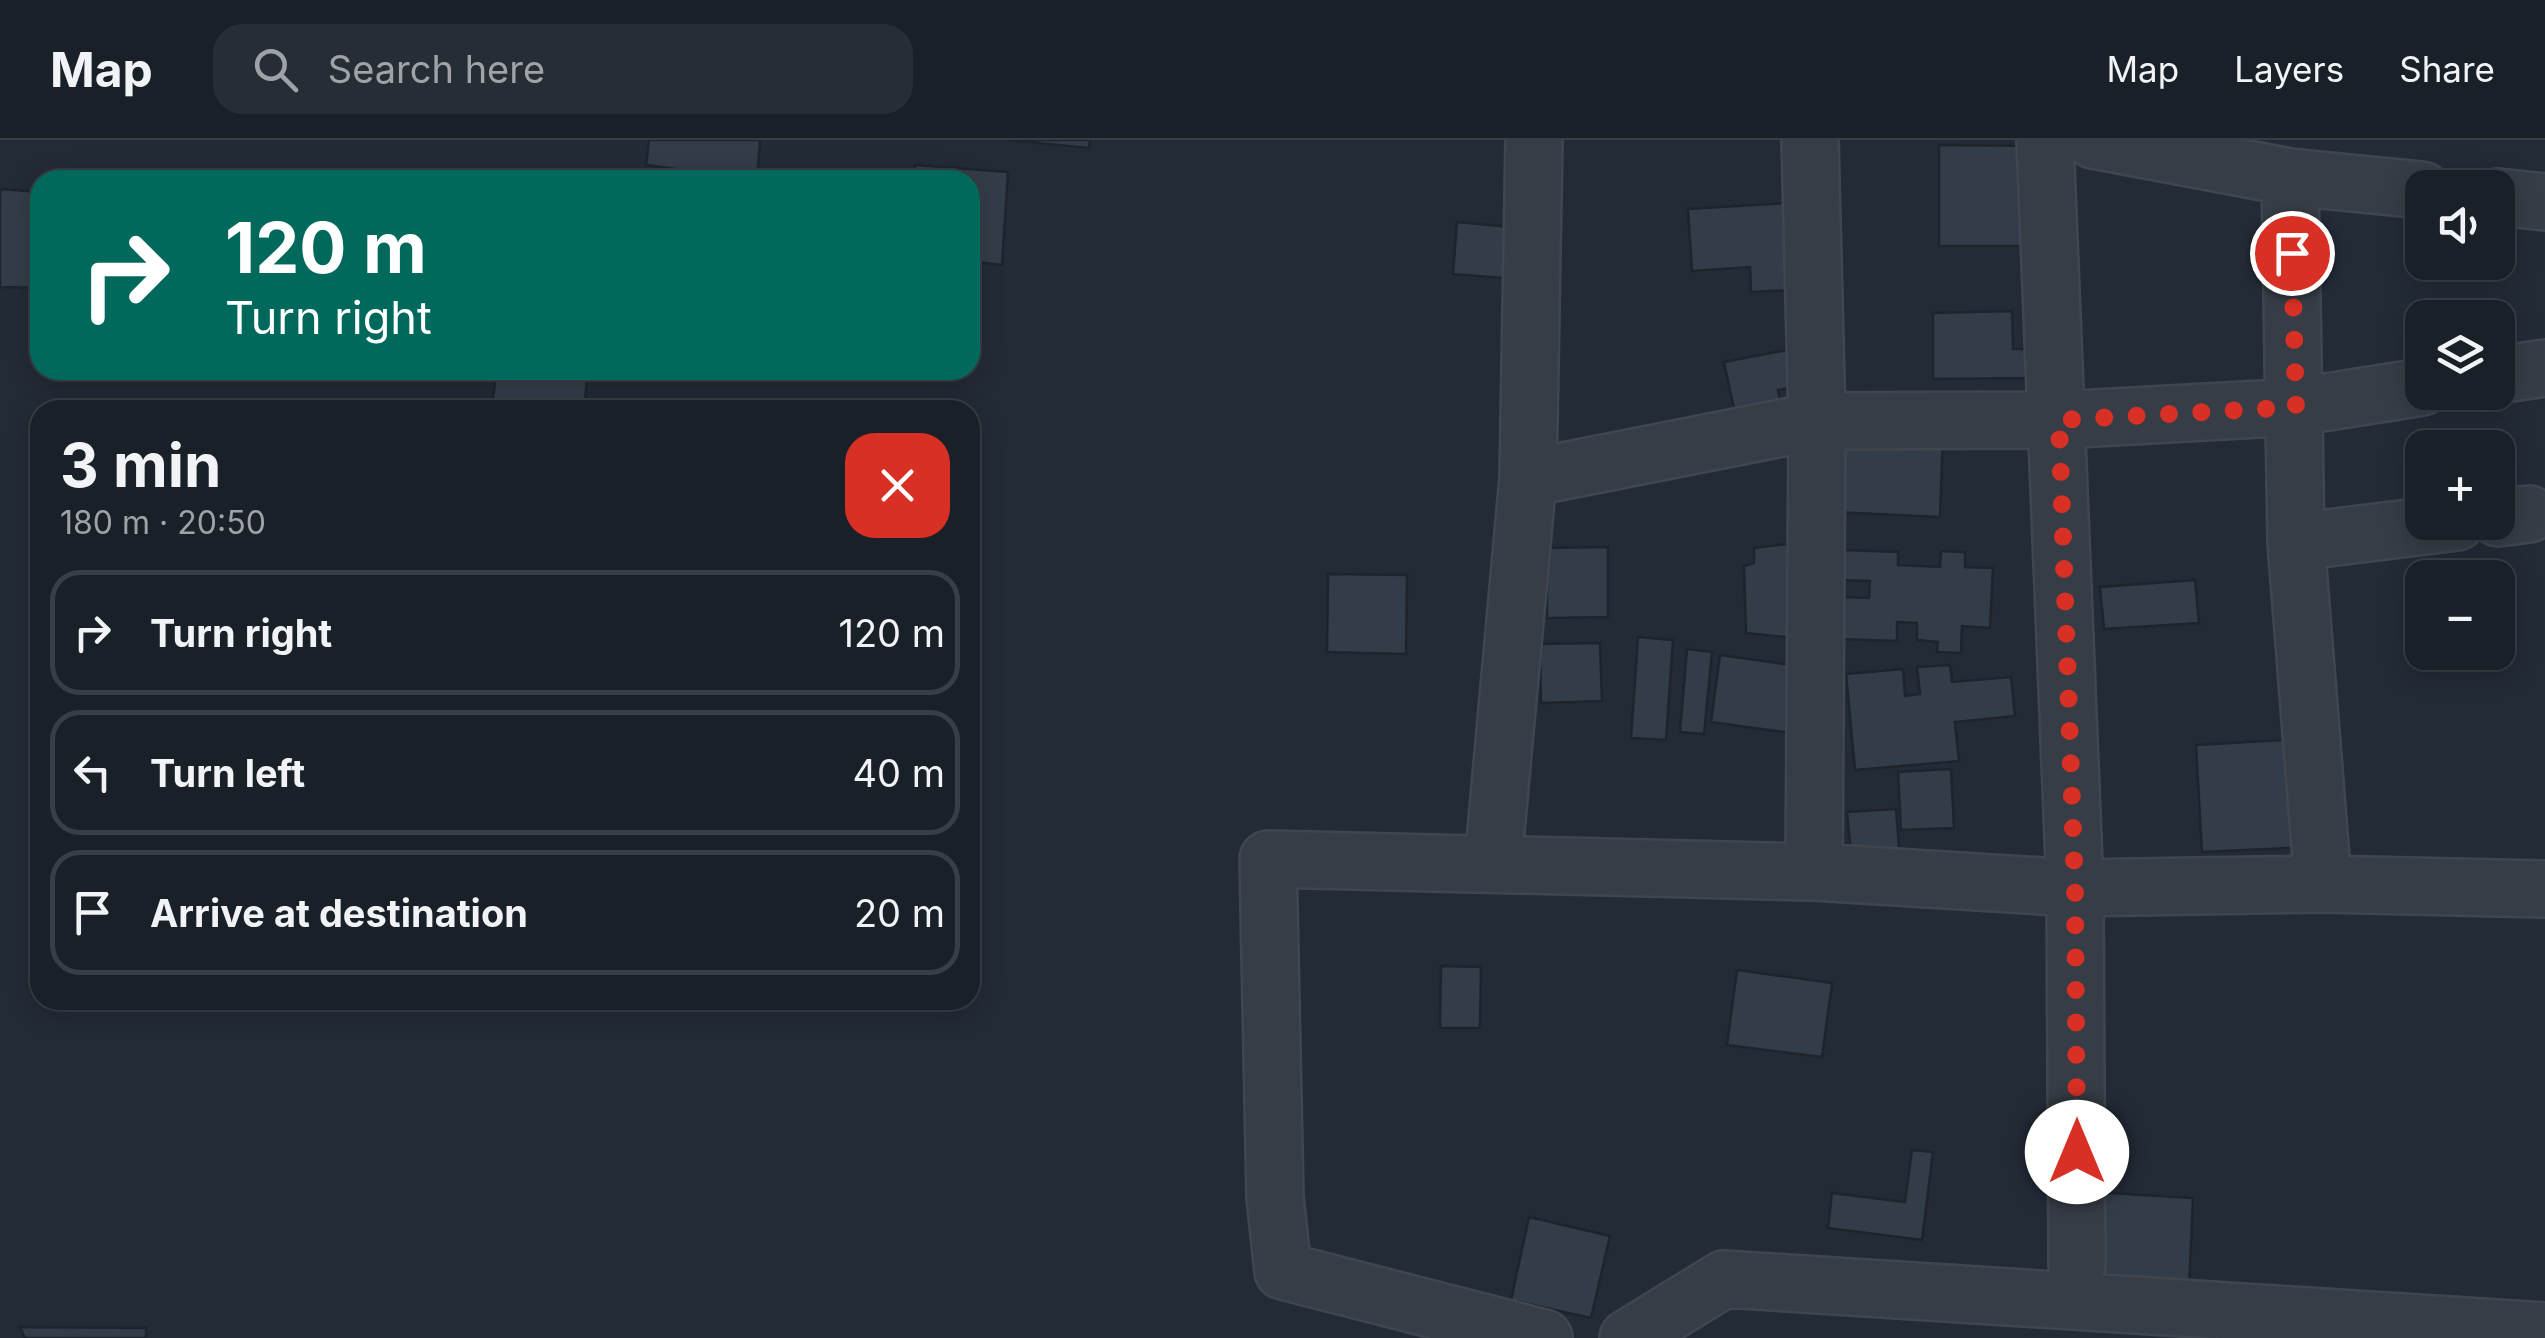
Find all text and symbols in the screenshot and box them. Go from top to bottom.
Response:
search box [213,24,913,114]
text: Map [50,40,153,99]
icon: search [248,42,303,97]
text: Search here [328,46,545,92]
text: Map [2107,48,2179,90]
text: Layers [2234,48,2344,90]
text: Share [2399,48,2495,90]
map controls [2405,170,2515,670]
button: sound [2405,170,2515,280]
text: 120 m [225,205,427,290]
icon: right [60,210,190,340]
pin [2250,211,2335,296]
icon: arrive [2265,226,2320,281]
text: Turn right [225,290,432,345]
button: layers [2405,300,2515,410]
text: 3 min [60,429,221,501]
button: + [2405,430,2515,540]
button: close [845,433,950,538]
text: 180 m · 20:50 [60,503,266,542]
button: − [2405,560,2515,670]
icon: right [65,605,120,660]
text: Turn right [150,610,332,656]
text: 120 m [838,610,945,656]
icon: left [65,745,120,800]
text: Turn left [150,750,305,796]
text: 40 m [853,750,945,796]
icon: arrive [65,885,120,940]
text: Arrive at destination [150,890,528,936]
text: 20 m [854,890,945,936]
position arrow [2025,1100,2129,1204]

